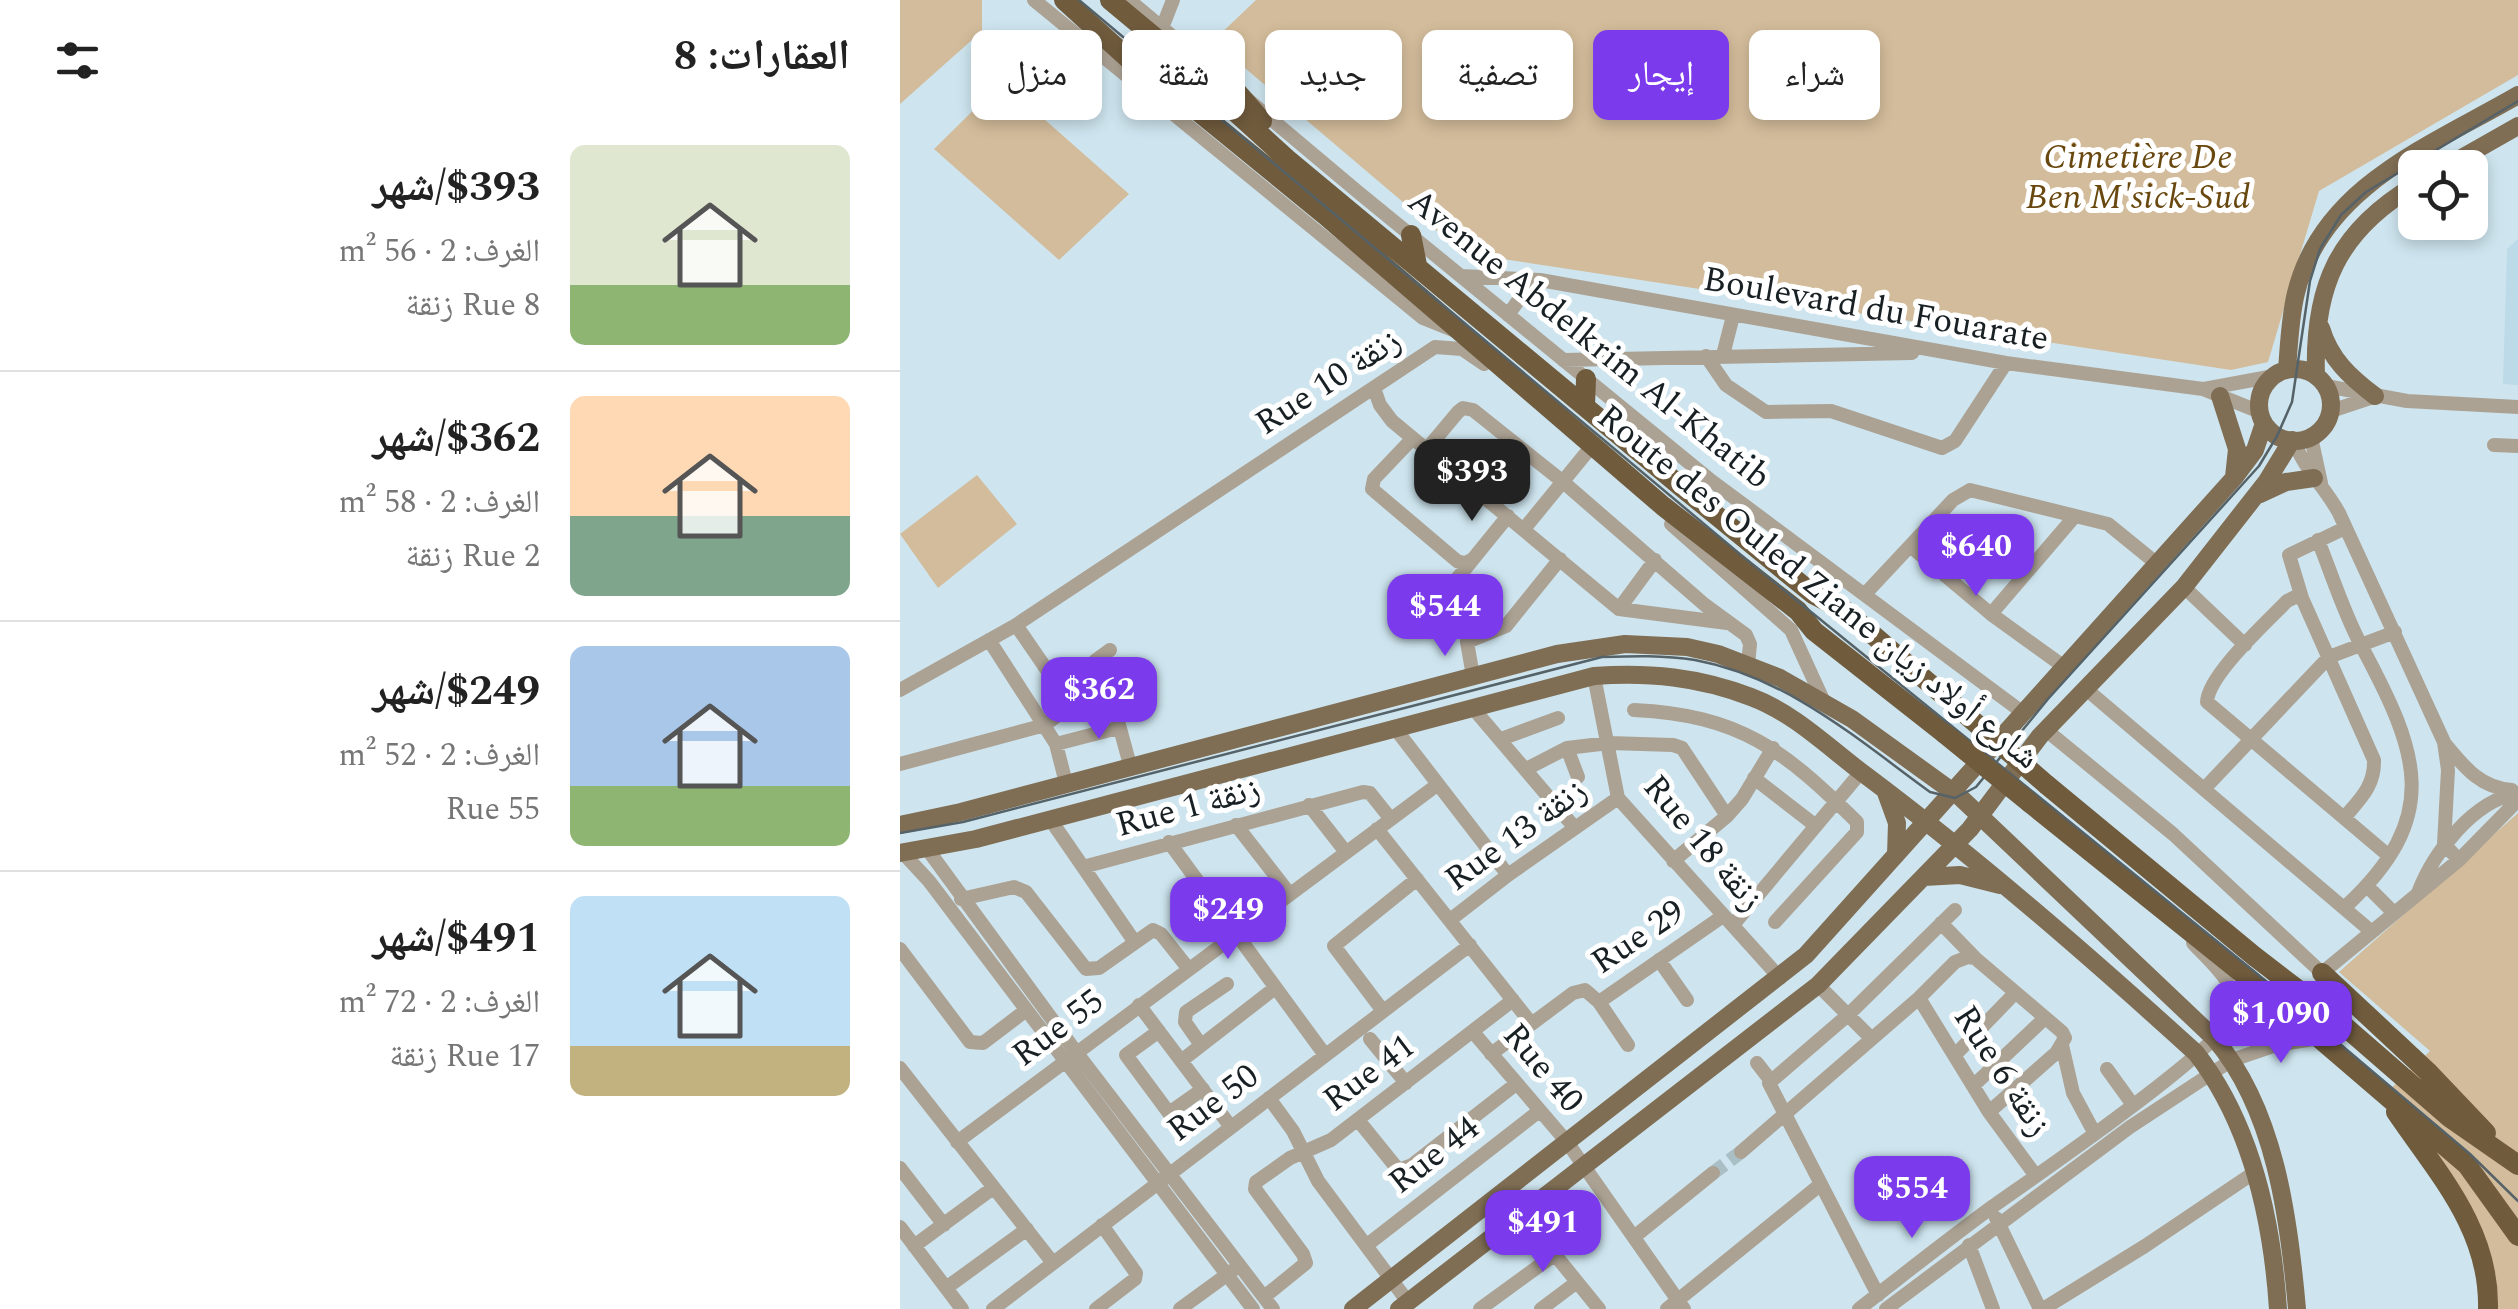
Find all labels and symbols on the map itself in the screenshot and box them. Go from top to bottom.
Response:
park label: Cimetière De Ben M'sick-Sud [2026,131,2250,224]
street label: Avenue Abdelkrim Al-Khatib [1396,176,1782,502]
street label: Boulevard du Fouarate [1699,253,2053,365]
street label: Rue 10 زنقة [1244,315,1412,449]
street label: Route des Ouled Ziane شارع أولاد زيان [1585,391,2051,783]
pin: $393 [1413,439,1531,524]
pin: $640 [1917,514,2035,599]
pin: $544 [1386,574,1504,659]
pin: $362 [1040,657,1158,742]
street label: Rue 1 زنقة [1110,762,1266,852]
street label: Rue 18 زنقة [1630,763,1776,923]
street label: Rue 13 زنقة [1434,765,1598,905]
pin: $249 [1169,877,1287,962]
street label: Rue 29 [1580,886,1696,988]
street label: Rue 55 [1001,976,1115,1080]
pin: $1,090 [2200,981,2362,1066]
street label: Rue 6 زنقة [1940,995,2064,1147]
street label: Rue 40 [1489,1011,1597,1125]
street label: Rue 41 [1312,1021,1426,1125]
street label: Rue 50 [1156,1051,1270,1155]
street label: Rue 44 [1377,1102,1491,1208]
pin: $554 [1853,1156,1971,1241]
pin: $491 [1484,1190,1602,1275]

